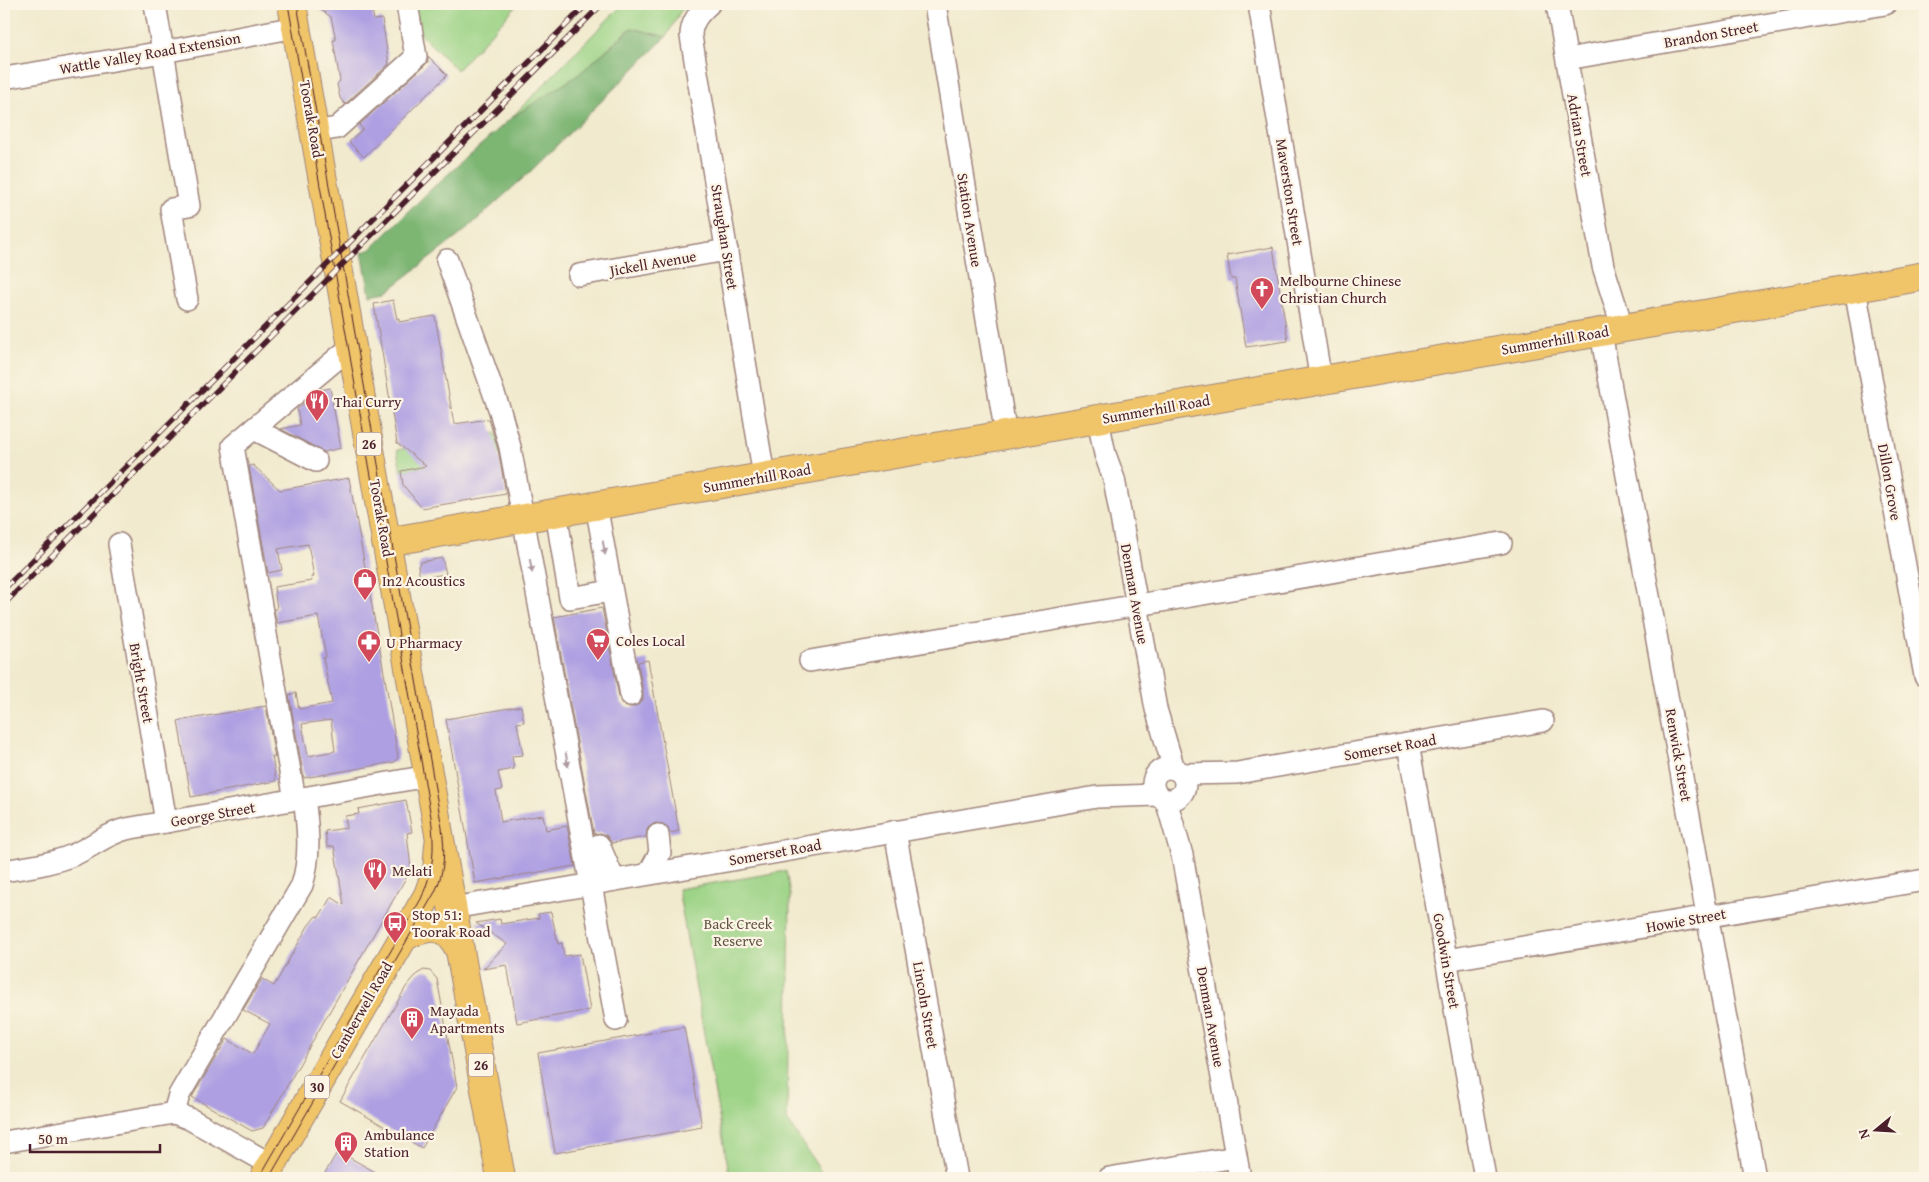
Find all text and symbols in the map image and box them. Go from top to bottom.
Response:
street label: Brandon Street [1662,15,1760,53]
street label: Wattle Valley Road Extension [58,27,243,79]
street label: Toorak Road [295,78,329,160]
street label: Adrian Street [1562,92,1598,179]
street label: Maverston Street [1271,137,1309,248]
street label: Station Avenue [952,172,988,268]
street label: Straughan Street [706,183,744,292]
street label: Jickell Avenue [606,245,698,281]
place label: Melbourne Chinese Christian Church [1280,270,1401,308]
church icon: Melbourne Chinese Christian Church [1249,276,1275,310]
street label: Summerhill Road [1500,320,1610,360]
restaurant icon: Thai Curry [304,388,330,422]
street label: Summerhill Road [1101,389,1211,429]
place label: Thai Curry [334,391,402,412]
road number: 26 [356,432,382,456]
street label: Dillon Grove [1873,442,1907,522]
street label: Summerhill Road [702,458,812,498]
street label: Toorak Road [365,477,399,559]
one-way arrow [600,540,608,556]
street label: Denman Avenue [1116,542,1154,646]
one-way arrow [527,558,535,574]
shop icon: In2 Acoustics [352,567,378,601]
place label: In2 Acoustics [382,570,465,591]
supermarket icon: Coles Local [585,627,611,661]
pharmacy icon: U Pharmacy [356,629,382,663]
place label: Coles Local [616,630,685,651]
place label: U Pharmacy [386,632,463,653]
street label: Bright Street [125,641,160,726]
street label: Renwick Street [1660,707,1698,804]
street label: Somerset Road [1342,729,1438,765]
one-way arrow [563,753,571,769]
street label: George Street [169,796,258,832]
street label: Somerset Road [727,834,823,870]
restaurant icon: Melati [362,857,388,891]
place label: Melati [392,860,432,881]
street label: Howie Street [1645,903,1728,937]
place label: Stop 51: Toorak Road [412,904,491,942]
bus stop icon: Stop 51: Toorak Road [382,910,408,944]
street label: Goodwin Street [1428,912,1466,1011]
park label: Back Creek Reserve [704,913,773,951]
street label: Camberwell Road [325,958,397,1062]
street label: Lincoln Street [908,960,944,1051]
street label: Denman Avenue [1192,965,1230,1069]
place label: Mayada Apartments [430,1000,505,1038]
building icon: Mayada Apartments [399,1006,425,1040]
road number: 26 [468,1054,494,1076]
road number: 30 [304,1076,330,1098]
north arrow [1852,1104,1902,1154]
scale bar [30,1122,160,1154]
place label: Ambulance Station [364,1124,435,1162]
text: N [1852,1126,1875,1142]
text: 50 m [38,1128,69,1149]
building icon: Ambulance Station [333,1130,359,1164]

